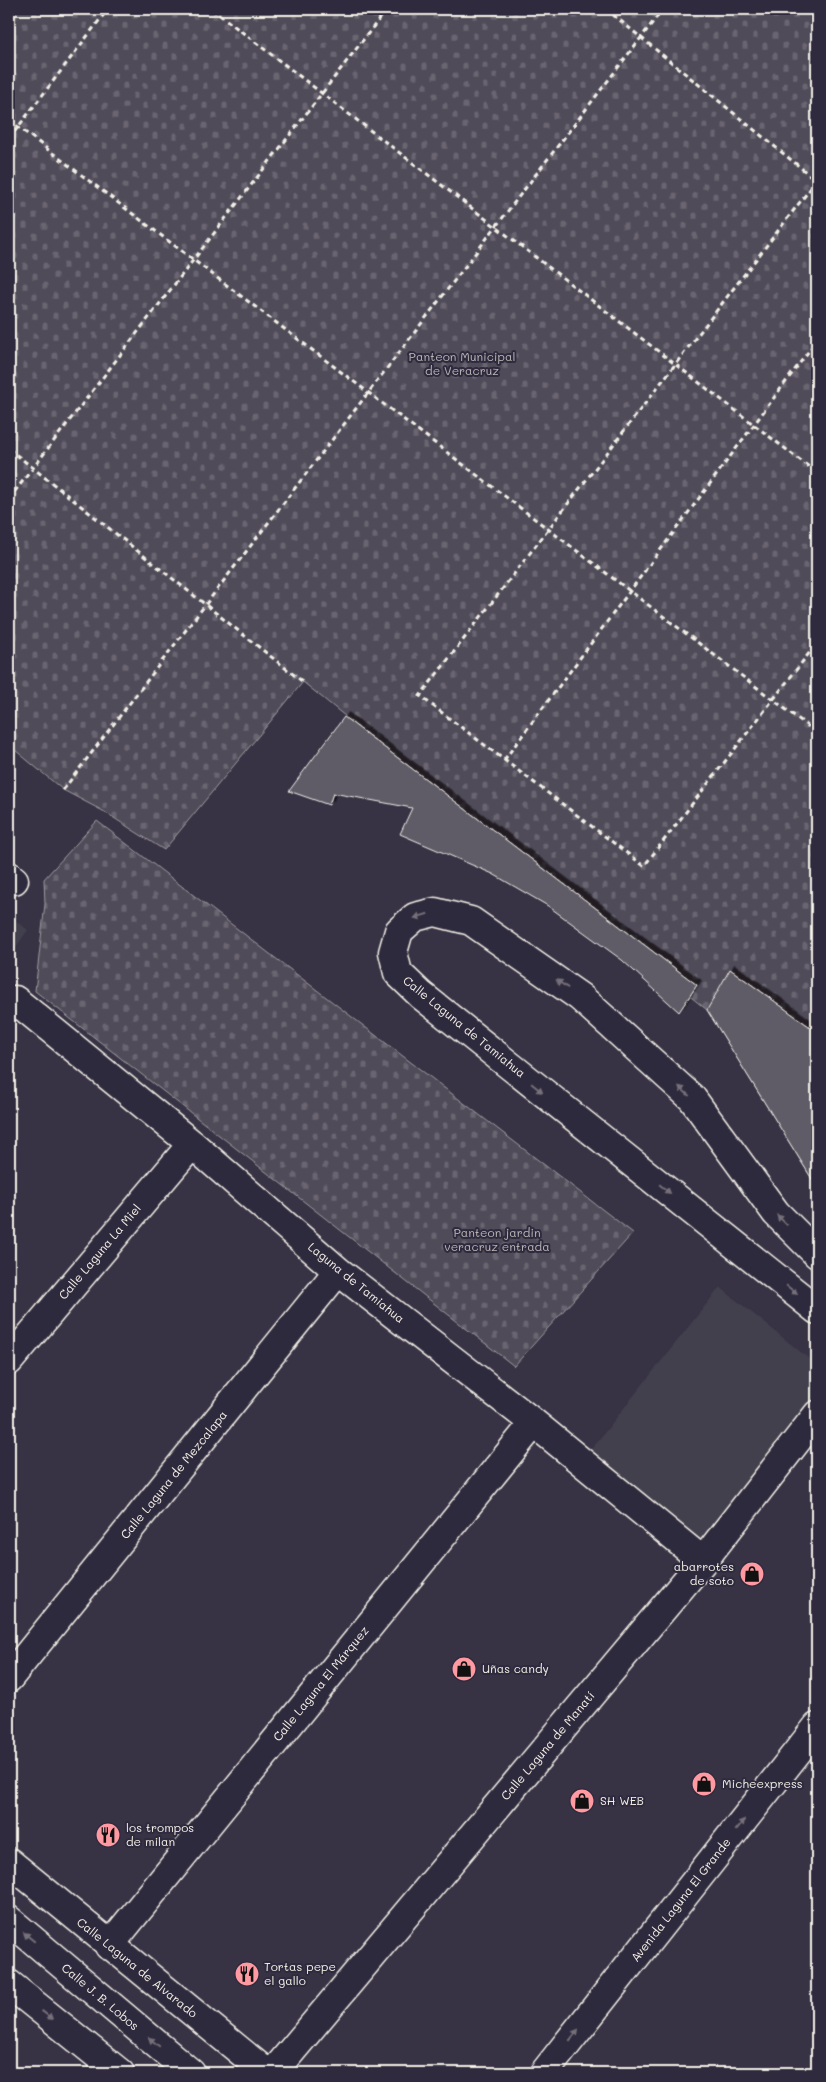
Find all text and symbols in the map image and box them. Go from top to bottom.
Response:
park label: Panteon Municipal de Veracruz [409,348,515,378]
one-way arrow [413,912,428,920]
street label: Calle Laguna de Tamiahua [400,972,529,1081]
one-way arrow [555,979,569,989]
one-way arrow [531,1082,544,1093]
one-way arrow [679,1085,691,1097]
one-way arrow [658,1183,671,1194]
street label: Calle Laguna La Miel [55,1200,144,1302]
one-way arrow [777,1214,789,1226]
park label: Panteon jardin veracruz entrada [444,1224,550,1254]
street label: Laguna de Tamiahua [305,1238,408,1326]
one-way arrow [785,1285,799,1295]
street label: Calle Laguna de Mezcalapa [116,1407,230,1542]
place label: abarrotes de soto [674,1558,734,1588]
shop icon: abarrotes de soto [739,1561,765,1587]
street label: Calle Laguna El Márquez [269,1622,372,1744]
shop icon: Uñas candy [451,1656,477,1682]
place label: Uñas candy [482,1660,549,1676]
street label: Calle Laguna de Manatí [497,1687,598,1803]
shop icon: Micheexpress [691,1771,717,1797]
place label: Micheexpress [722,1775,803,1791]
shop icon: SH WEB [569,1788,595,1814]
place label: SH WEB [600,1792,644,1808]
one-way arrow [735,1818,745,1832]
place label: los trompos de milan [126,1819,194,1849]
restaurant icon: los trompos de milan [95,1822,121,1848]
street label: Avenida Laguna El Grande [627,1834,734,1965]
street label: Calle Laguna de Alvarado [74,1914,201,2021]
one-way arrow [23,1932,36,1943]
place label: Tortas pepe el gallo [264,1958,336,1988]
street label: Calle J. B. Lobos [59,1959,143,2033]
restaurant icon: Tortas pepe el gallo [234,1961,260,1987]
one-way arrow [40,2009,53,2020]
one-way arrow [569,2029,580,2042]
one-way arrow [148,2037,160,2048]

